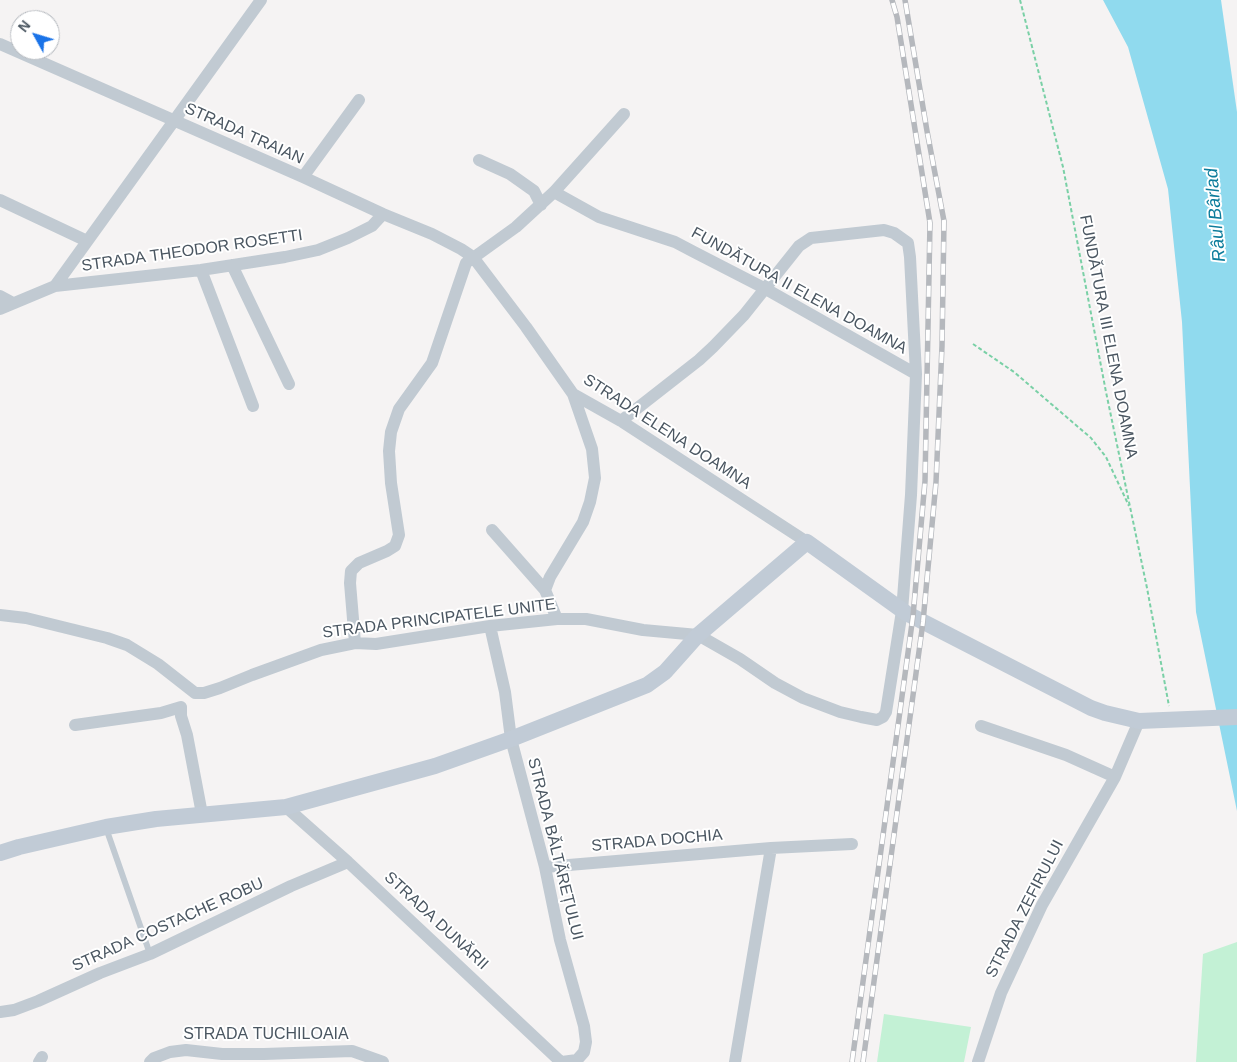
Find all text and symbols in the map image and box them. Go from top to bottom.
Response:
north arrow [10,10,60,60]
text: N [15,17,34,35]
street label: STRADA TRAIAN [182,99,306,169]
water label: Râul Bârlad [1201,167,1231,263]
street label: FUNDĂTURA III ELENA DOAMNA [1075,213,1141,461]
street label: FUNDĂTURA II ELENA DOAMNA [688,224,910,358]
street label: STRADA THEODOR ROSETTI [80,226,304,276]
street label: STRADA ELENA DOAMNA [579,370,755,494]
street label: STRADA PRINCIPATELE UNITE [321,595,557,643]
street label: STRADA BĂLTĂREȚULUI [523,756,587,942]
street label: STRADA DOCHIA [591,826,723,856]
street label: STRADA ZEFIRULUI [982,837,1068,981]
street label: STRADA DUNĂRII [380,868,492,974]
street label: STRADA COSTACHE ROBU [69,874,267,976]
street label: STRADA TUCHILOAIA [183,1025,349,1045]

